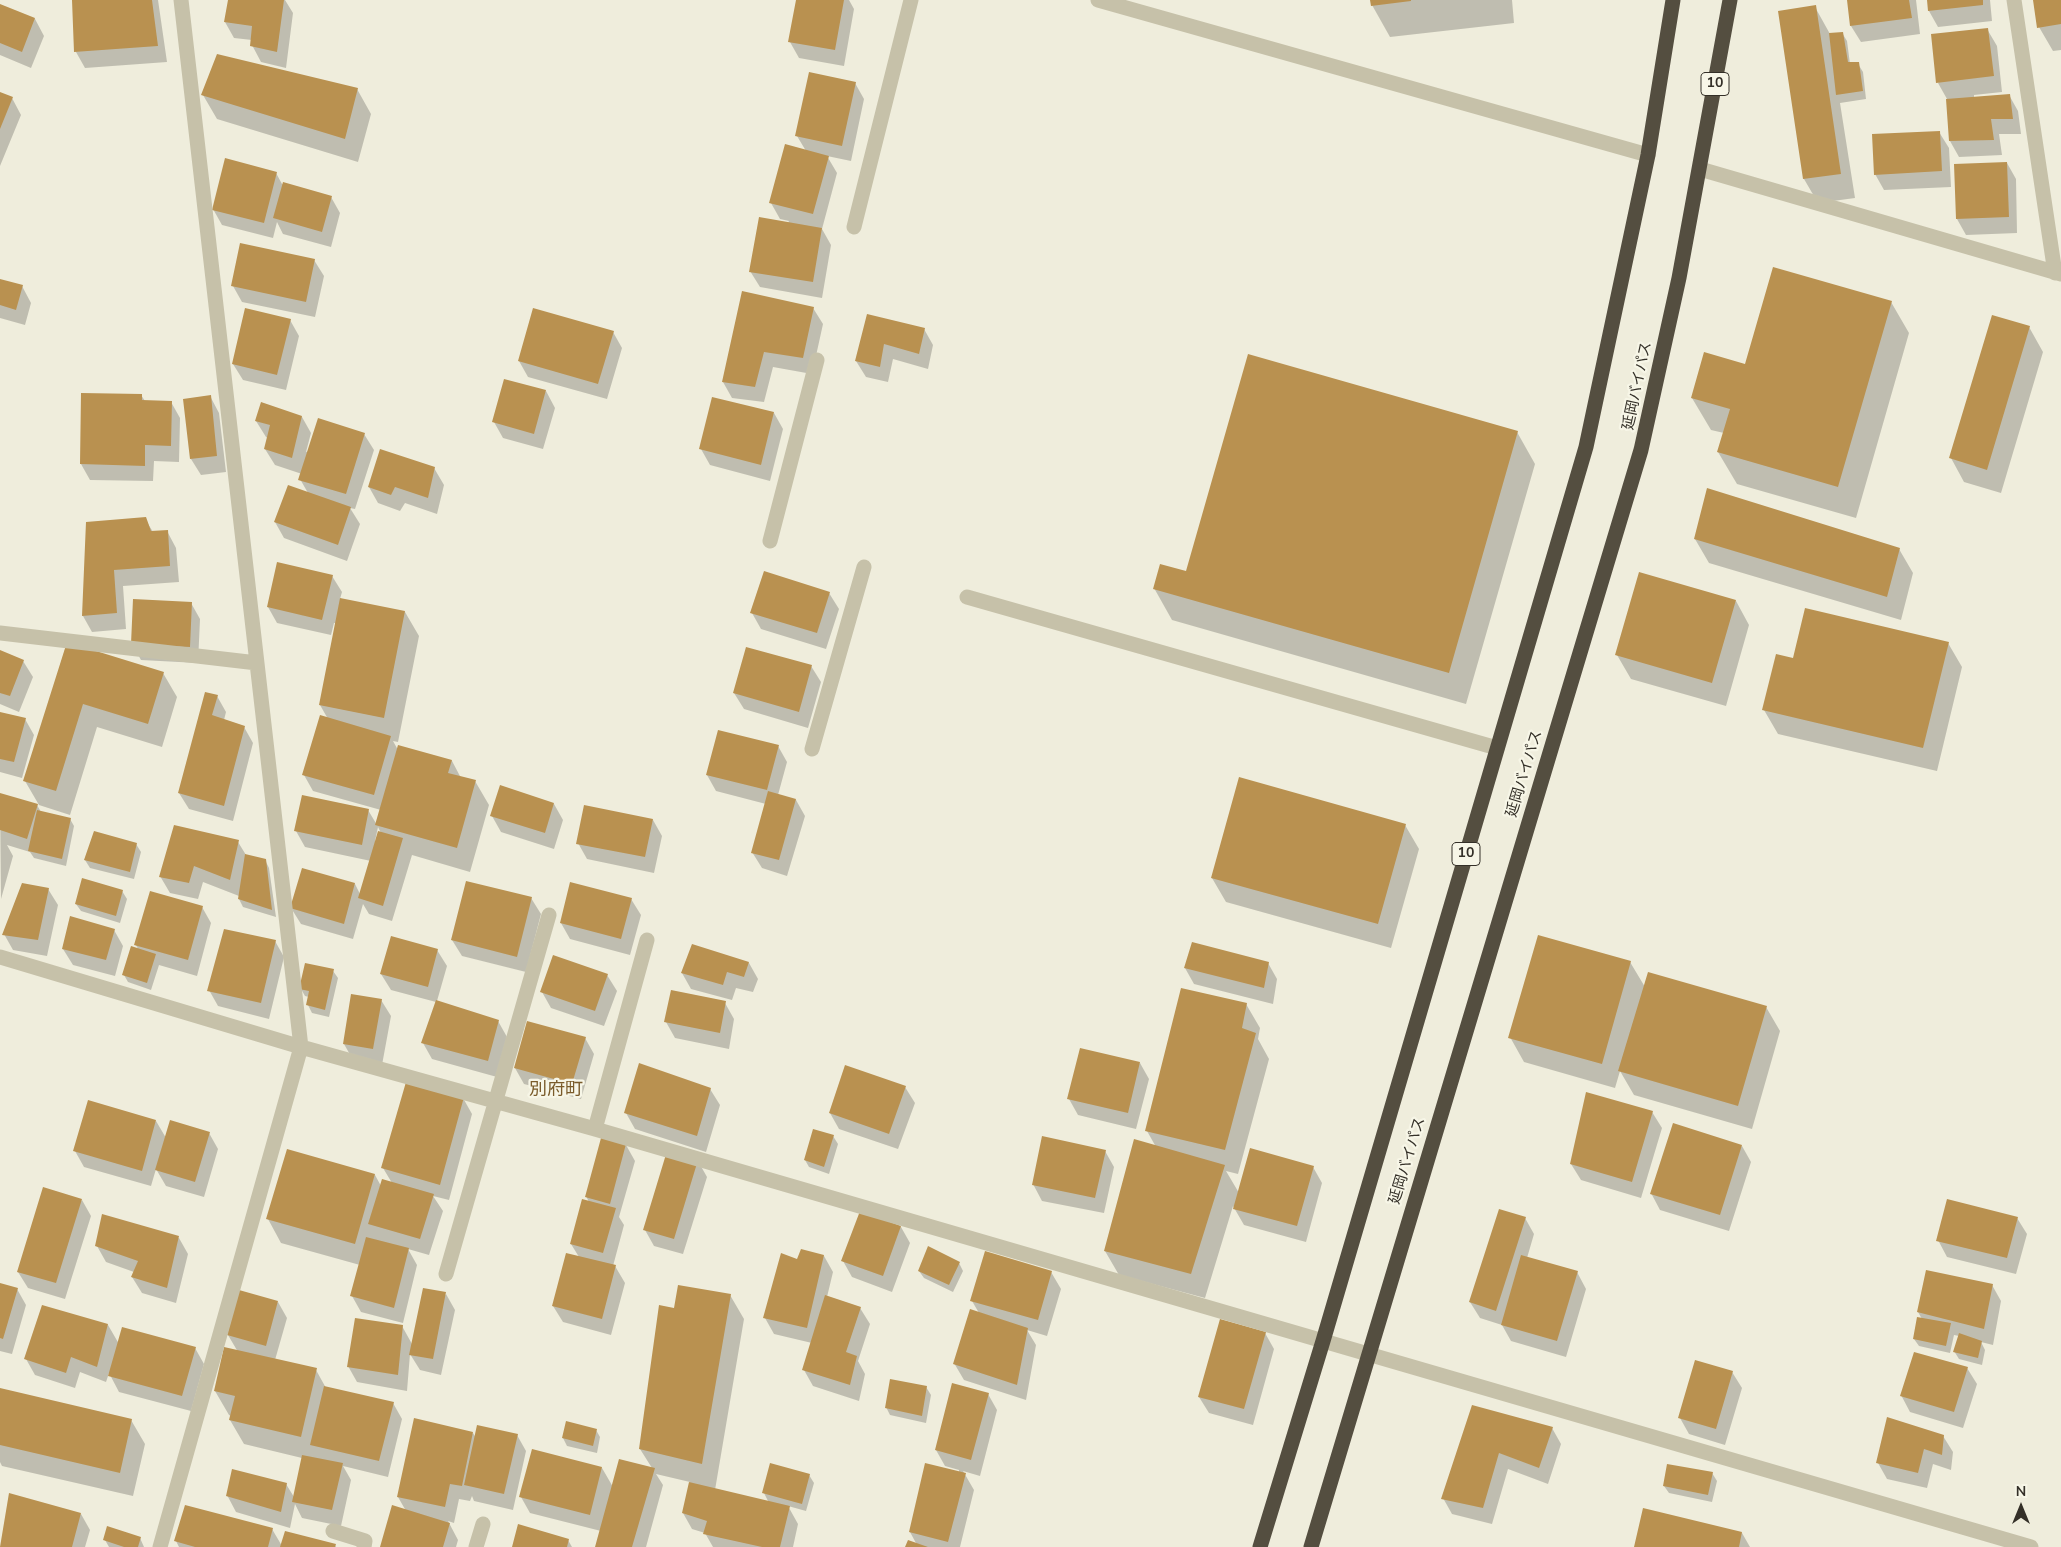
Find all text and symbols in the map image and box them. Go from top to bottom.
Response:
road number: 10 [1701,72,1729,96]
street label: 延岡バイパス [1620,340,1656,432]
street label: 延岡バイパス [1503,728,1547,820]
road number: 10 [1452,842,1480,866]
district label: 別府町 [529,1080,583,1102]
street label: 延岡バイパス [1386,1115,1430,1207]
north arrow [1996,1482,2046,1532]
text: N [2016,1482,2026,1501]

